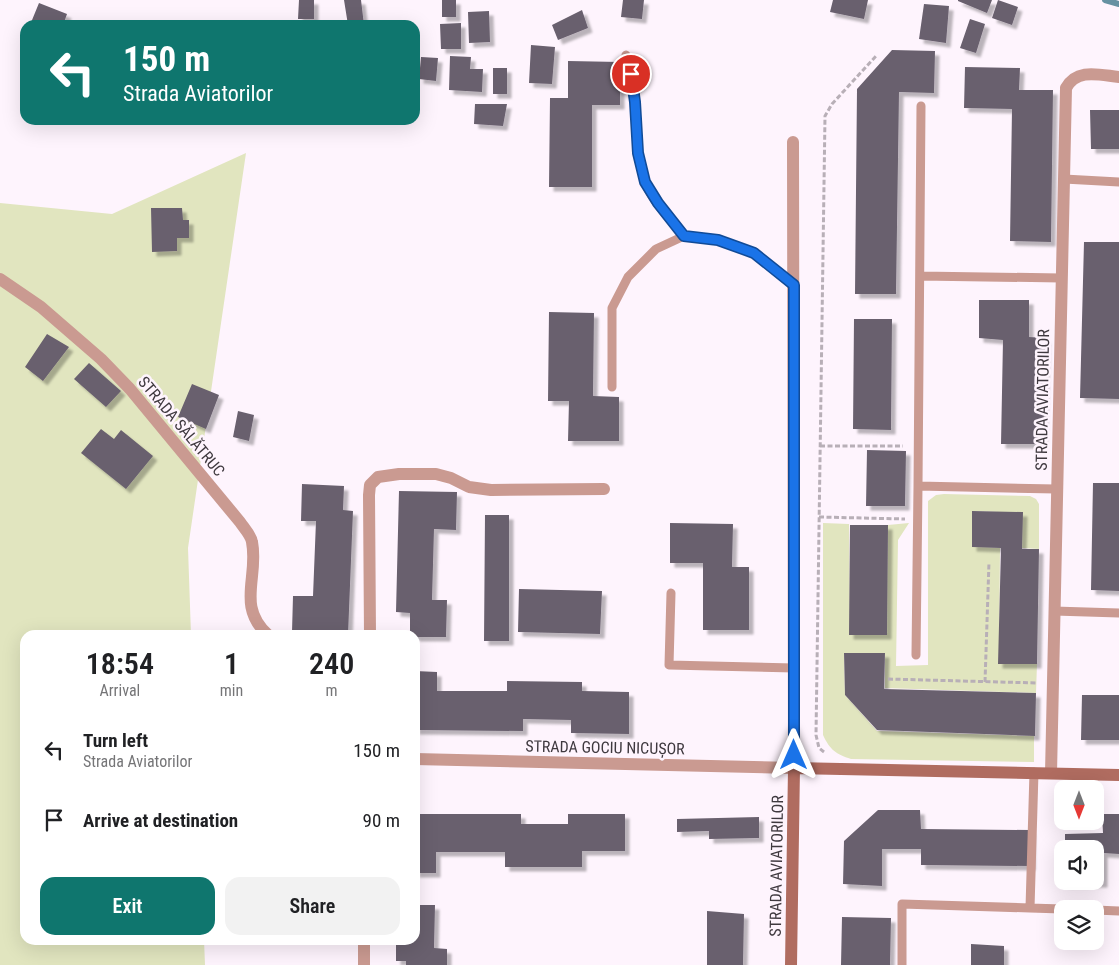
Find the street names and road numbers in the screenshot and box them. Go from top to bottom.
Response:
street label: STRADA AVIATORILOR [1032,329,1053,471]
street label: STRADA SĂLĂTRUC [134,372,229,480]
street label: STRADA GOCIU NICUȘOR [525,737,685,759]
street label: STRADA AVIATORILOR [766,795,787,937]

